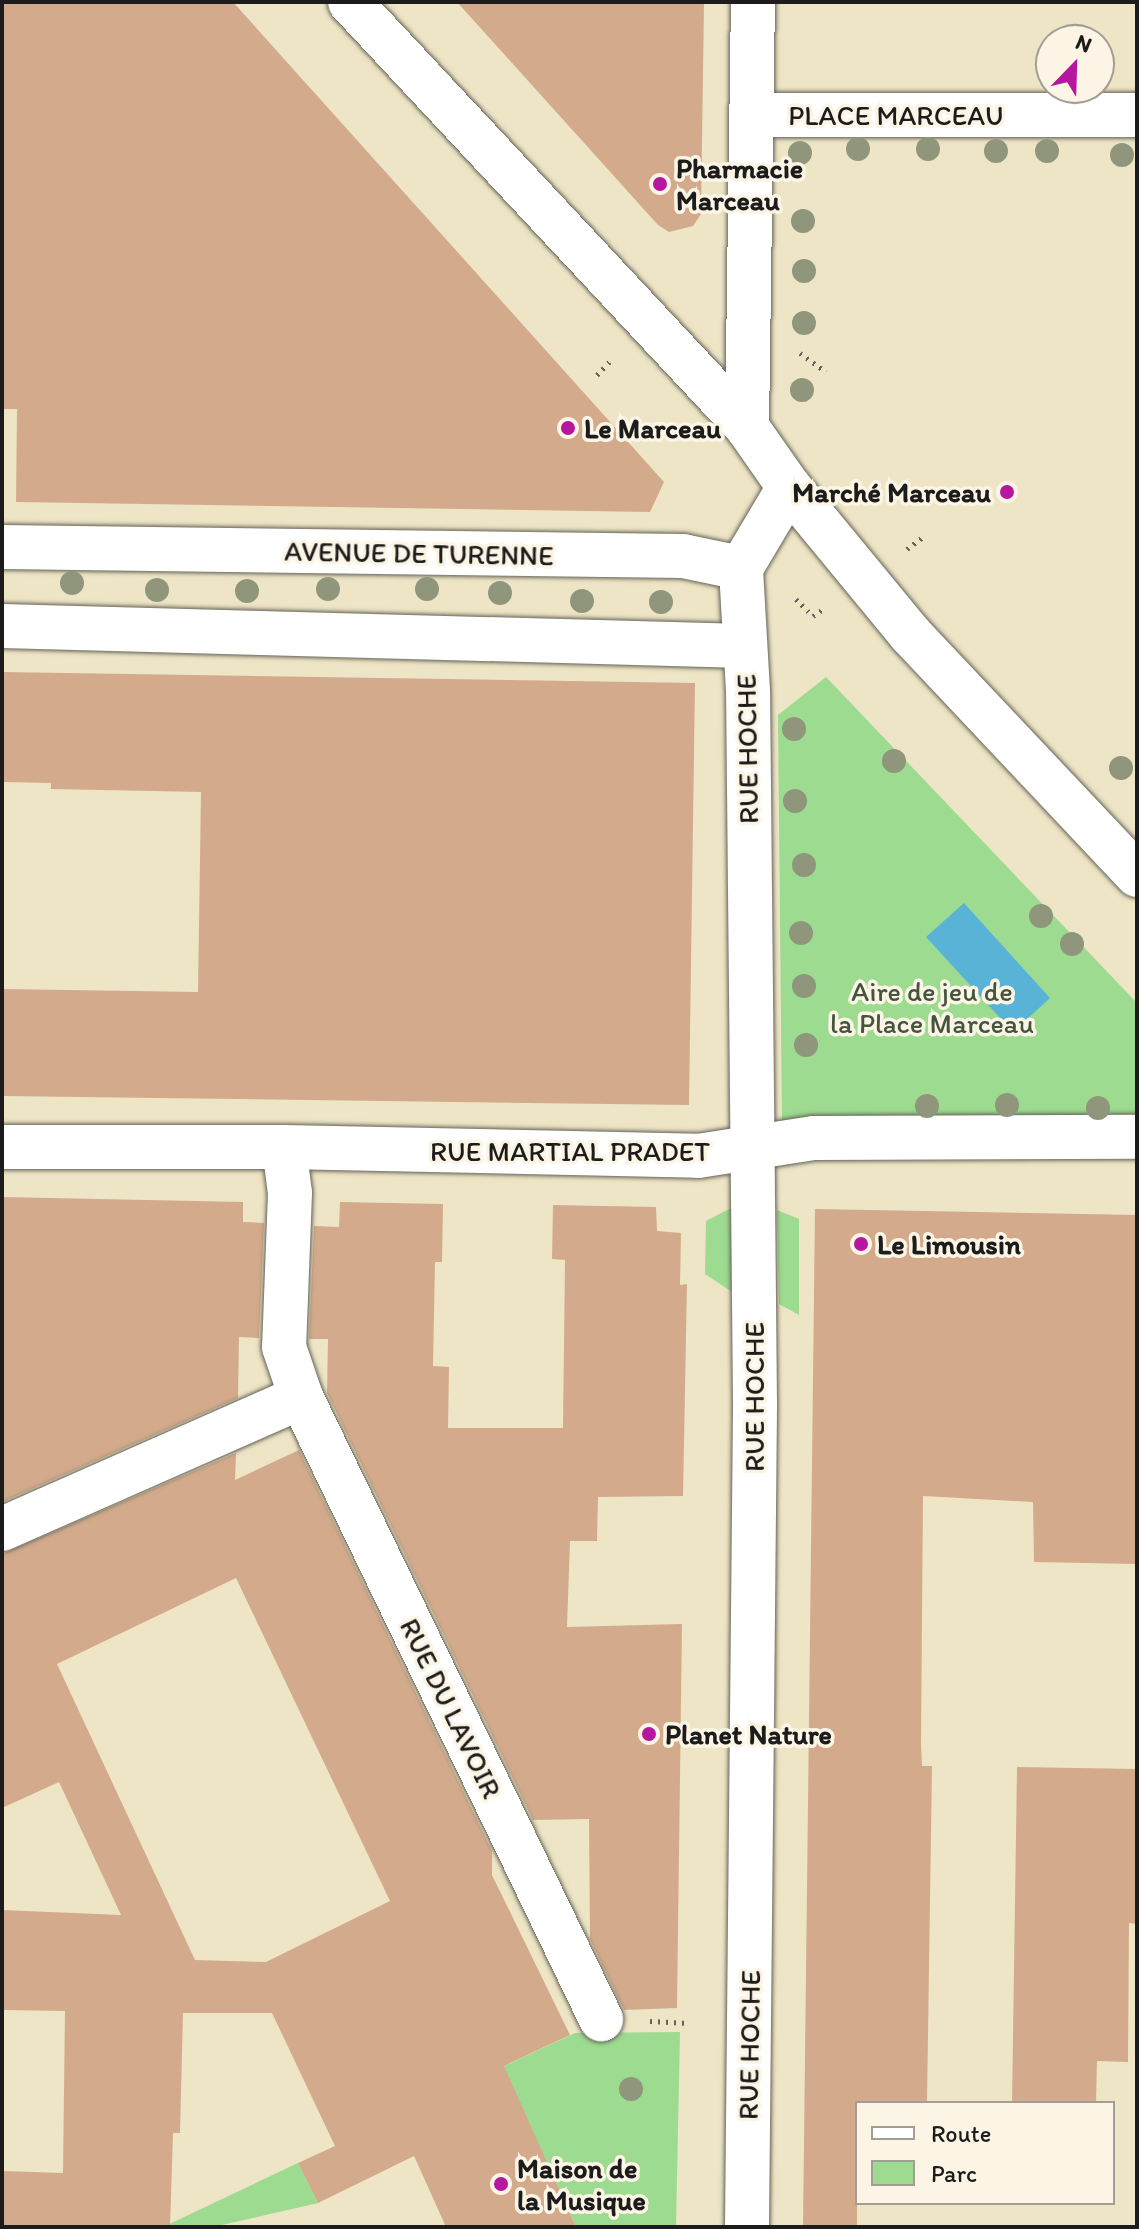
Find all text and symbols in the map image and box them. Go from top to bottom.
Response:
north arrow [1035,24,1115,104]
text: N [1072,28,1096,59]
street label: PLACE MARCEAU [788,98,1004,132]
place label: Pharmacie Marceau [676,151,803,217]
marker: Pharmacie Marceau [651,175,669,193]
place label: Le Marceau [584,411,722,445]
marker: Le Marceau [559,419,577,437]
place label: Marché Marceau [792,475,991,509]
marker: Marché Marceau [998,483,1016,501]
street label: AVENUE DE TURENNE [284,534,554,572]
street label: RUE HOCHE [729,674,765,824]
park label: Aire de jeu de la Place Marceau [830,974,1034,1040]
street label: RUE MARTIAL PRADET [431,1134,709,1168]
place label: Le Limousin [877,1227,1021,1261]
marker: Le Limousin [852,1235,870,1253]
street label: RUE HOCHE [737,1322,771,1472]
street label: RUE DU LAVOIR [393,1612,509,1804]
place label: Planet Nature [665,1717,832,1751]
marker: Planet Nature [640,1725,658,1743]
street label: RUE HOCHE [731,1970,767,2120]
legend [855,2101,1115,2205]
text: Route [931,2119,991,2148]
place label: Maison de la Musique [517,2151,646,2217]
text: Parc [931,2159,977,2188]
marker: Maison de la Musique [492,2175,510,2193]

